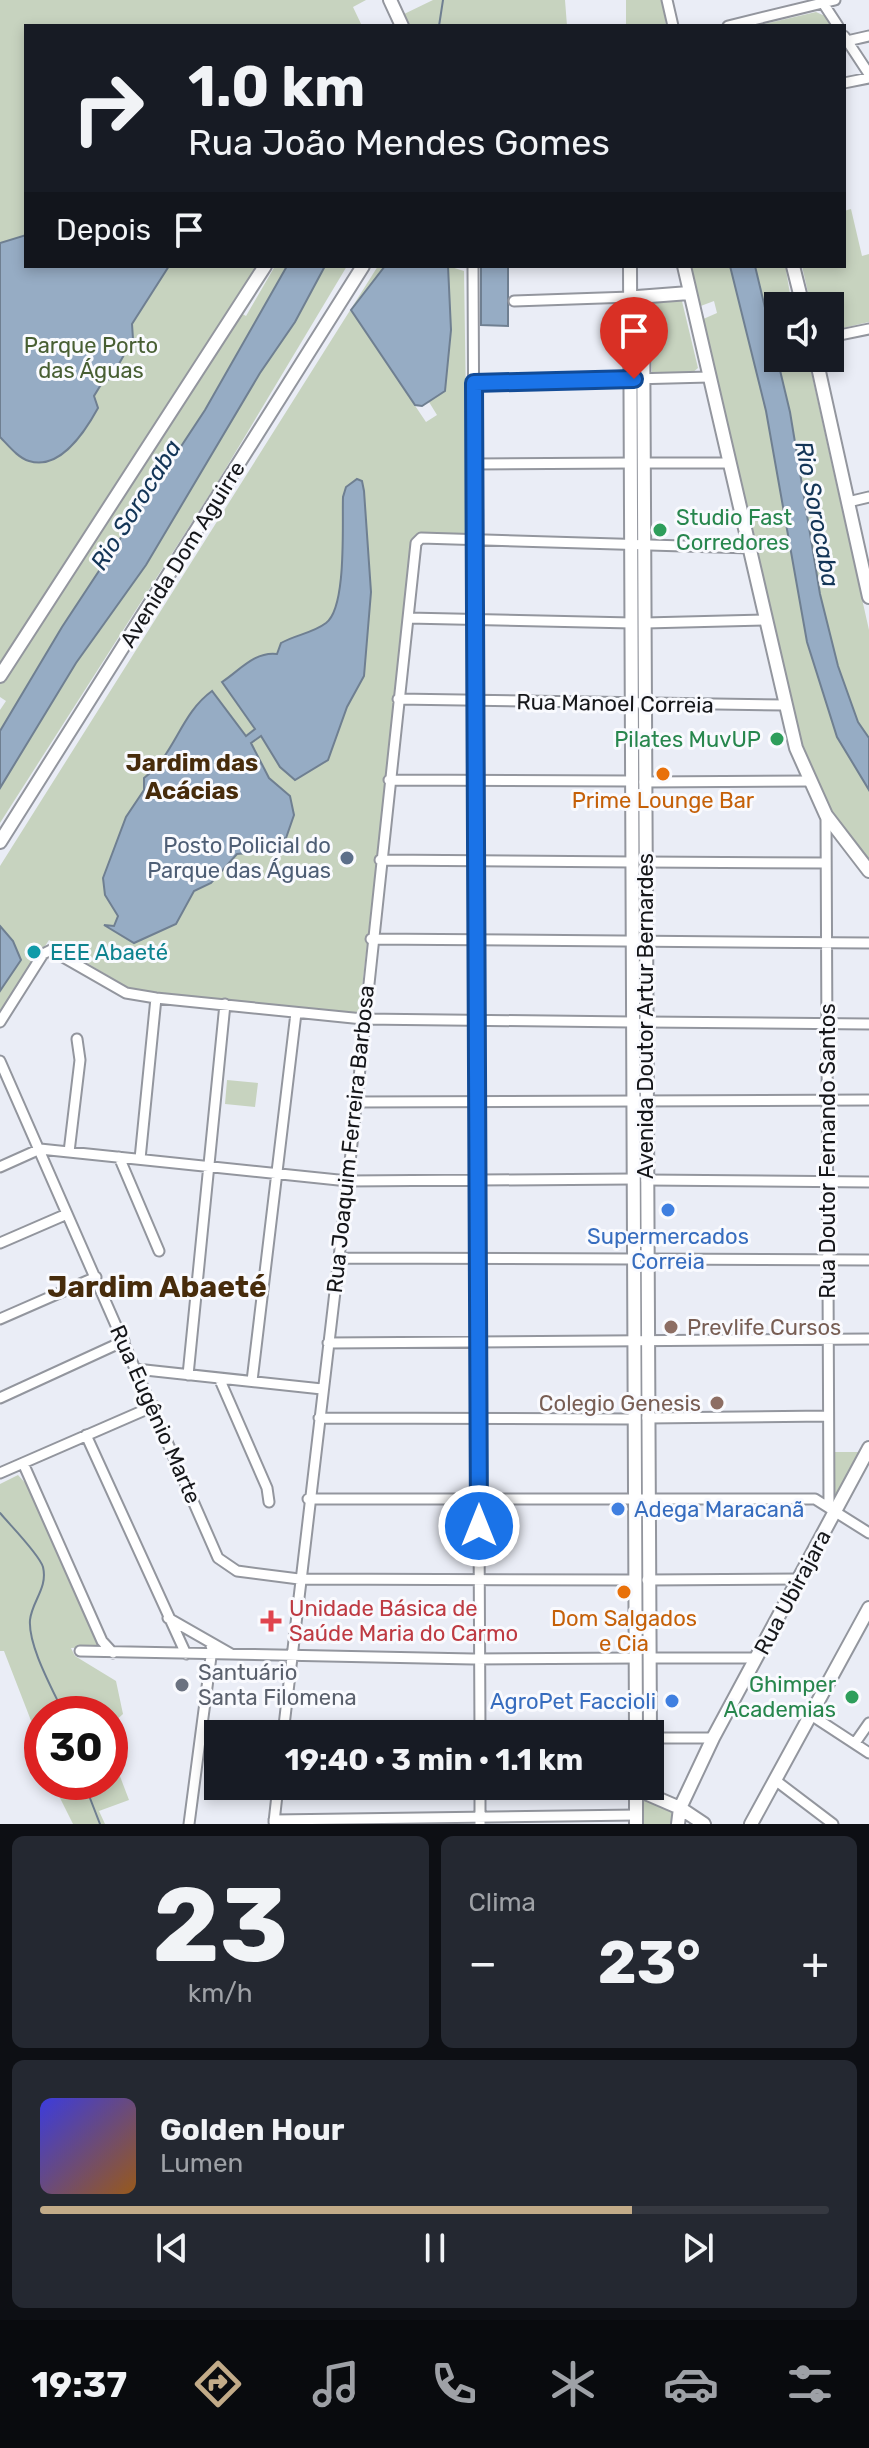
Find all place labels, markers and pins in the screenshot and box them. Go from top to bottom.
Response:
pin [600,297,668,379]
place label: Studio Fast Corredores [676,504,793,556]
marker: Studio Fast Corredores [651,521,669,539]
place label: Pilates MuvUP [614,726,761,753]
marker: Pilates MuvUP [768,730,786,748]
marker: Prime Lounge Bar [654,765,672,783]
place label: Prime Lounge Bar [572,787,755,814]
place label: Posto Policial do Parque das Águas [147,832,331,884]
marker: Posto Policial do Parque das Águas [338,849,356,867]
place label: EEE Abaeté [50,939,168,966]
marker: EEE Abaeté [25,943,43,961]
marker: Supermercados Correia [659,1201,677,1219]
place label: Supermercados Correia [587,1223,749,1275]
place label: Prevlife Cursos [687,1314,841,1341]
marker: Prevlife Cursos [662,1318,680,1336]
place label: Colegio Genesis [539,1390,701,1417]
marker: Colegio Genesis [708,1394,726,1412]
place label: Adega Maracanã [634,1496,804,1523]
marker: Adega Maracanã [609,1500,627,1518]
marker: Dom Salgados e Cia [615,1583,633,1601]
place label: Unidade Básica de Saúde Maria do Carmo [289,1595,518,1647]
place label: Dom Salgados e Cia [551,1605,697,1657]
marker: Unidade Básica de Saúde Maria do Carmo [260,1610,282,1632]
place label: Santuário Santa Filomena [198,1659,357,1711]
place label: Ghimper Academias [723,1671,837,1723]
marker: Santuário Santa Filomena [173,1676,191,1694]
place label: AgroPet Faccioli [490,1688,656,1715]
marker: Ghimper Academias [843,1688,861,1706]
marker: AgroPet Faccioli [663,1692,681,1710]

